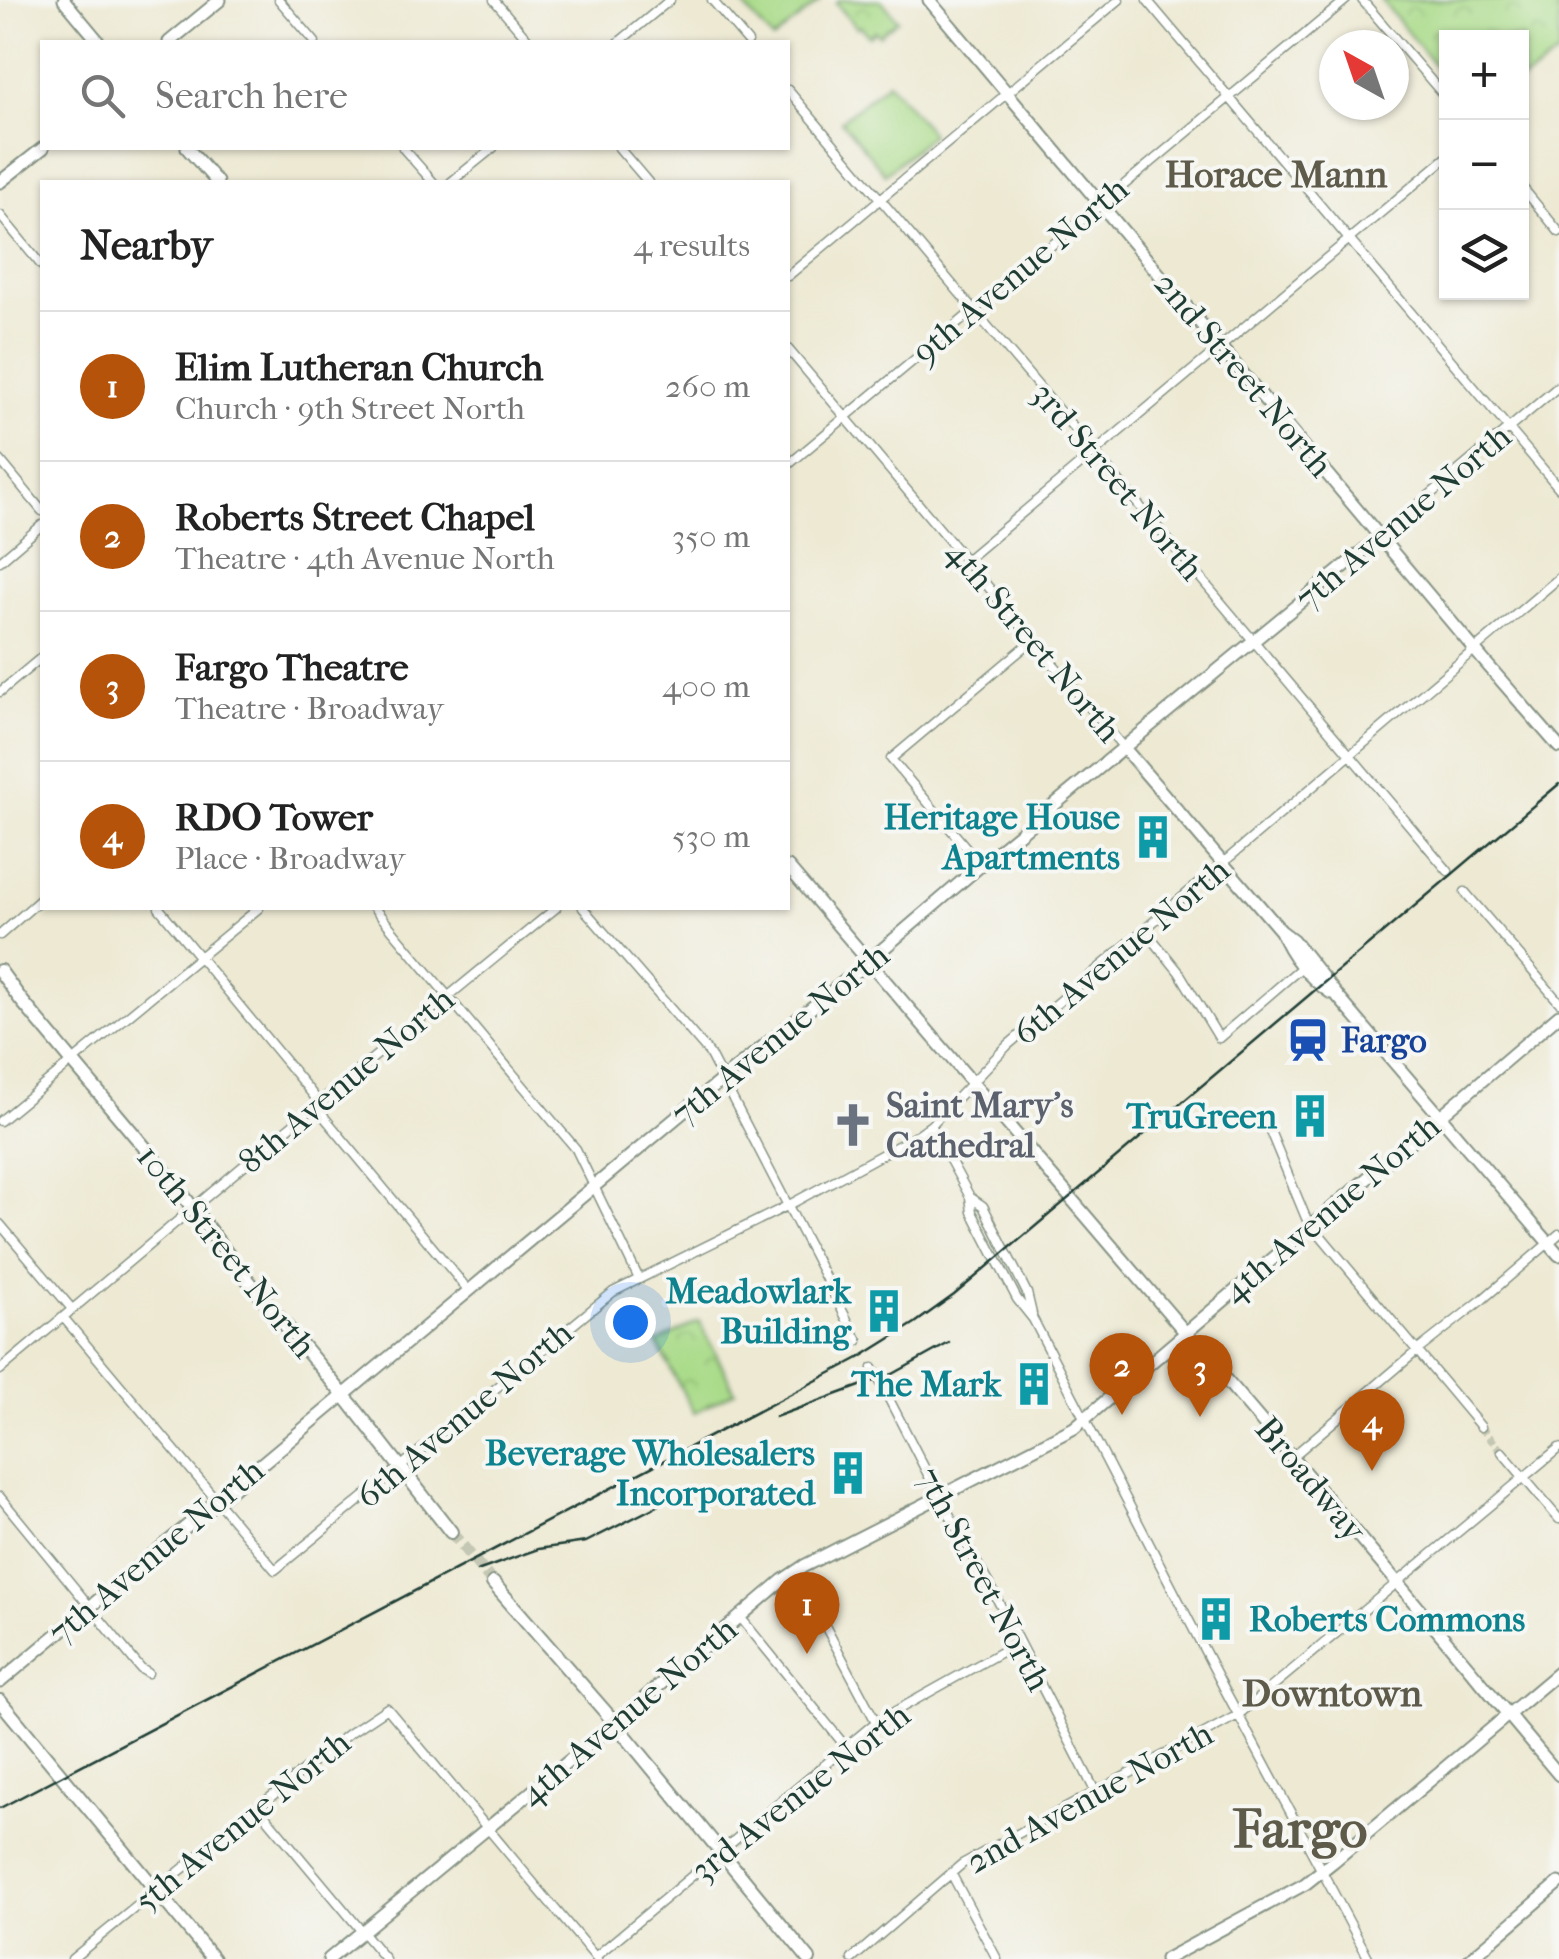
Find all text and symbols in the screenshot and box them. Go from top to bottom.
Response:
north arrow [1319,30,1409,120]
map controls [1439,30,1529,300]
button: + [1439,30,1529,120]
search box [40,40,790,150]
icon: search [75,68,130,123]
text: Search here [155,73,348,118]
button: − [1439,120,1529,210]
district label: Horace Mann [1165,152,1388,197]
street label: 9th Avenue North [904,168,1137,373]
button: layers [1439,210,1529,300]
text: Nearby [80,221,212,270]
text: 4 results [633,227,750,264]
street label: 2nd Street North [1146,263,1342,486]
text: Elim Lutheran Church [175,345,543,390]
text: 1 [107,368,118,405]
text: 260 m [665,368,750,405]
street label: 3rd Street North [1023,374,1213,589]
text: Church · 9th Street North [175,390,525,427]
street label: 7th Avenue North [1288,415,1519,619]
text: Roberts Street Chapel [175,495,535,540]
text: 2 [104,518,121,555]
text: 350 m [672,518,750,555]
street label: 4th Street North [937,532,1130,751]
text: Theatre · 4th Avenue North [175,540,555,577]
text: Fargo Theatre [175,645,409,690]
text: 3 [106,668,119,705]
text: 400 m [662,668,750,705]
text: Theatre · Broadway [175,690,444,727]
text: RDO Tower [175,795,373,840]
place label: Heritage House Apartments [884,797,1121,878]
building icon: Heritage House Apartments [1129,813,1177,861]
text: 4 [103,818,122,855]
text: 530 m [672,818,750,855]
text: Place · Broadway [175,840,405,877]
street label: 6th Avenue North [1005,849,1238,1054]
street label: 7th Avenue North [663,934,897,1135]
street label: 8th Avenue North [230,978,463,1182]
station icon: Fargo [1284,1016,1332,1064]
place label: Fargo [1341,1020,1427,1061]
place label: Saint Mary's Cathedral [886,1085,1073,1166]
building icon: TruGreen [1286,1092,1334,1140]
place label: TruGreen [1126,1096,1278,1137]
church icon: Saint Mary's Cathedral [829,1101,877,1149]
street label: 4th Avenue North [1214,1105,1449,1311]
street label: 10th Street North [128,1137,325,1366]
place label: Meadowlark Building [666,1271,852,1352]
building icon: Meadowlark Building [860,1287,908,1335]
your location [605,1297,656,1348]
street label: 6th Avenue North [348,1312,581,1517]
pin: 2 [1090,1332,1154,1415]
pin: 3 [1168,1334,1232,1417]
building icon: The Mark [1010,1360,1058,1408]
place label: The Mark [851,1364,1002,1405]
pin: 4 [1340,1388,1404,1471]
street label: Broadway [1247,1409,1375,1551]
place label: Beverage Wholesalers Incorporated [485,1433,816,1514]
street label: 7th Avenue North [41,1449,272,1653]
building icon: Beverage Wholesalers Incorporated [824,1449,872,1497]
street label: 7th Street North [907,1461,1060,1698]
pin: 1 [774,1572,840,1654]
building icon: Roberts Commons [1192,1595,1240,1643]
place label: Roberts Commons [1249,1599,1525,1640]
street label: 4th Avenue North [511,1608,746,1814]
district label: Downtown [1242,1671,1423,1716]
street label: 3rd Avenue North [683,1694,918,1891]
street label: 2nd Avenue North [959,1712,1220,1882]
street label: 5th Avenue North [126,1722,359,1921]
district label: Fargo [1233,1797,1367,1861]

